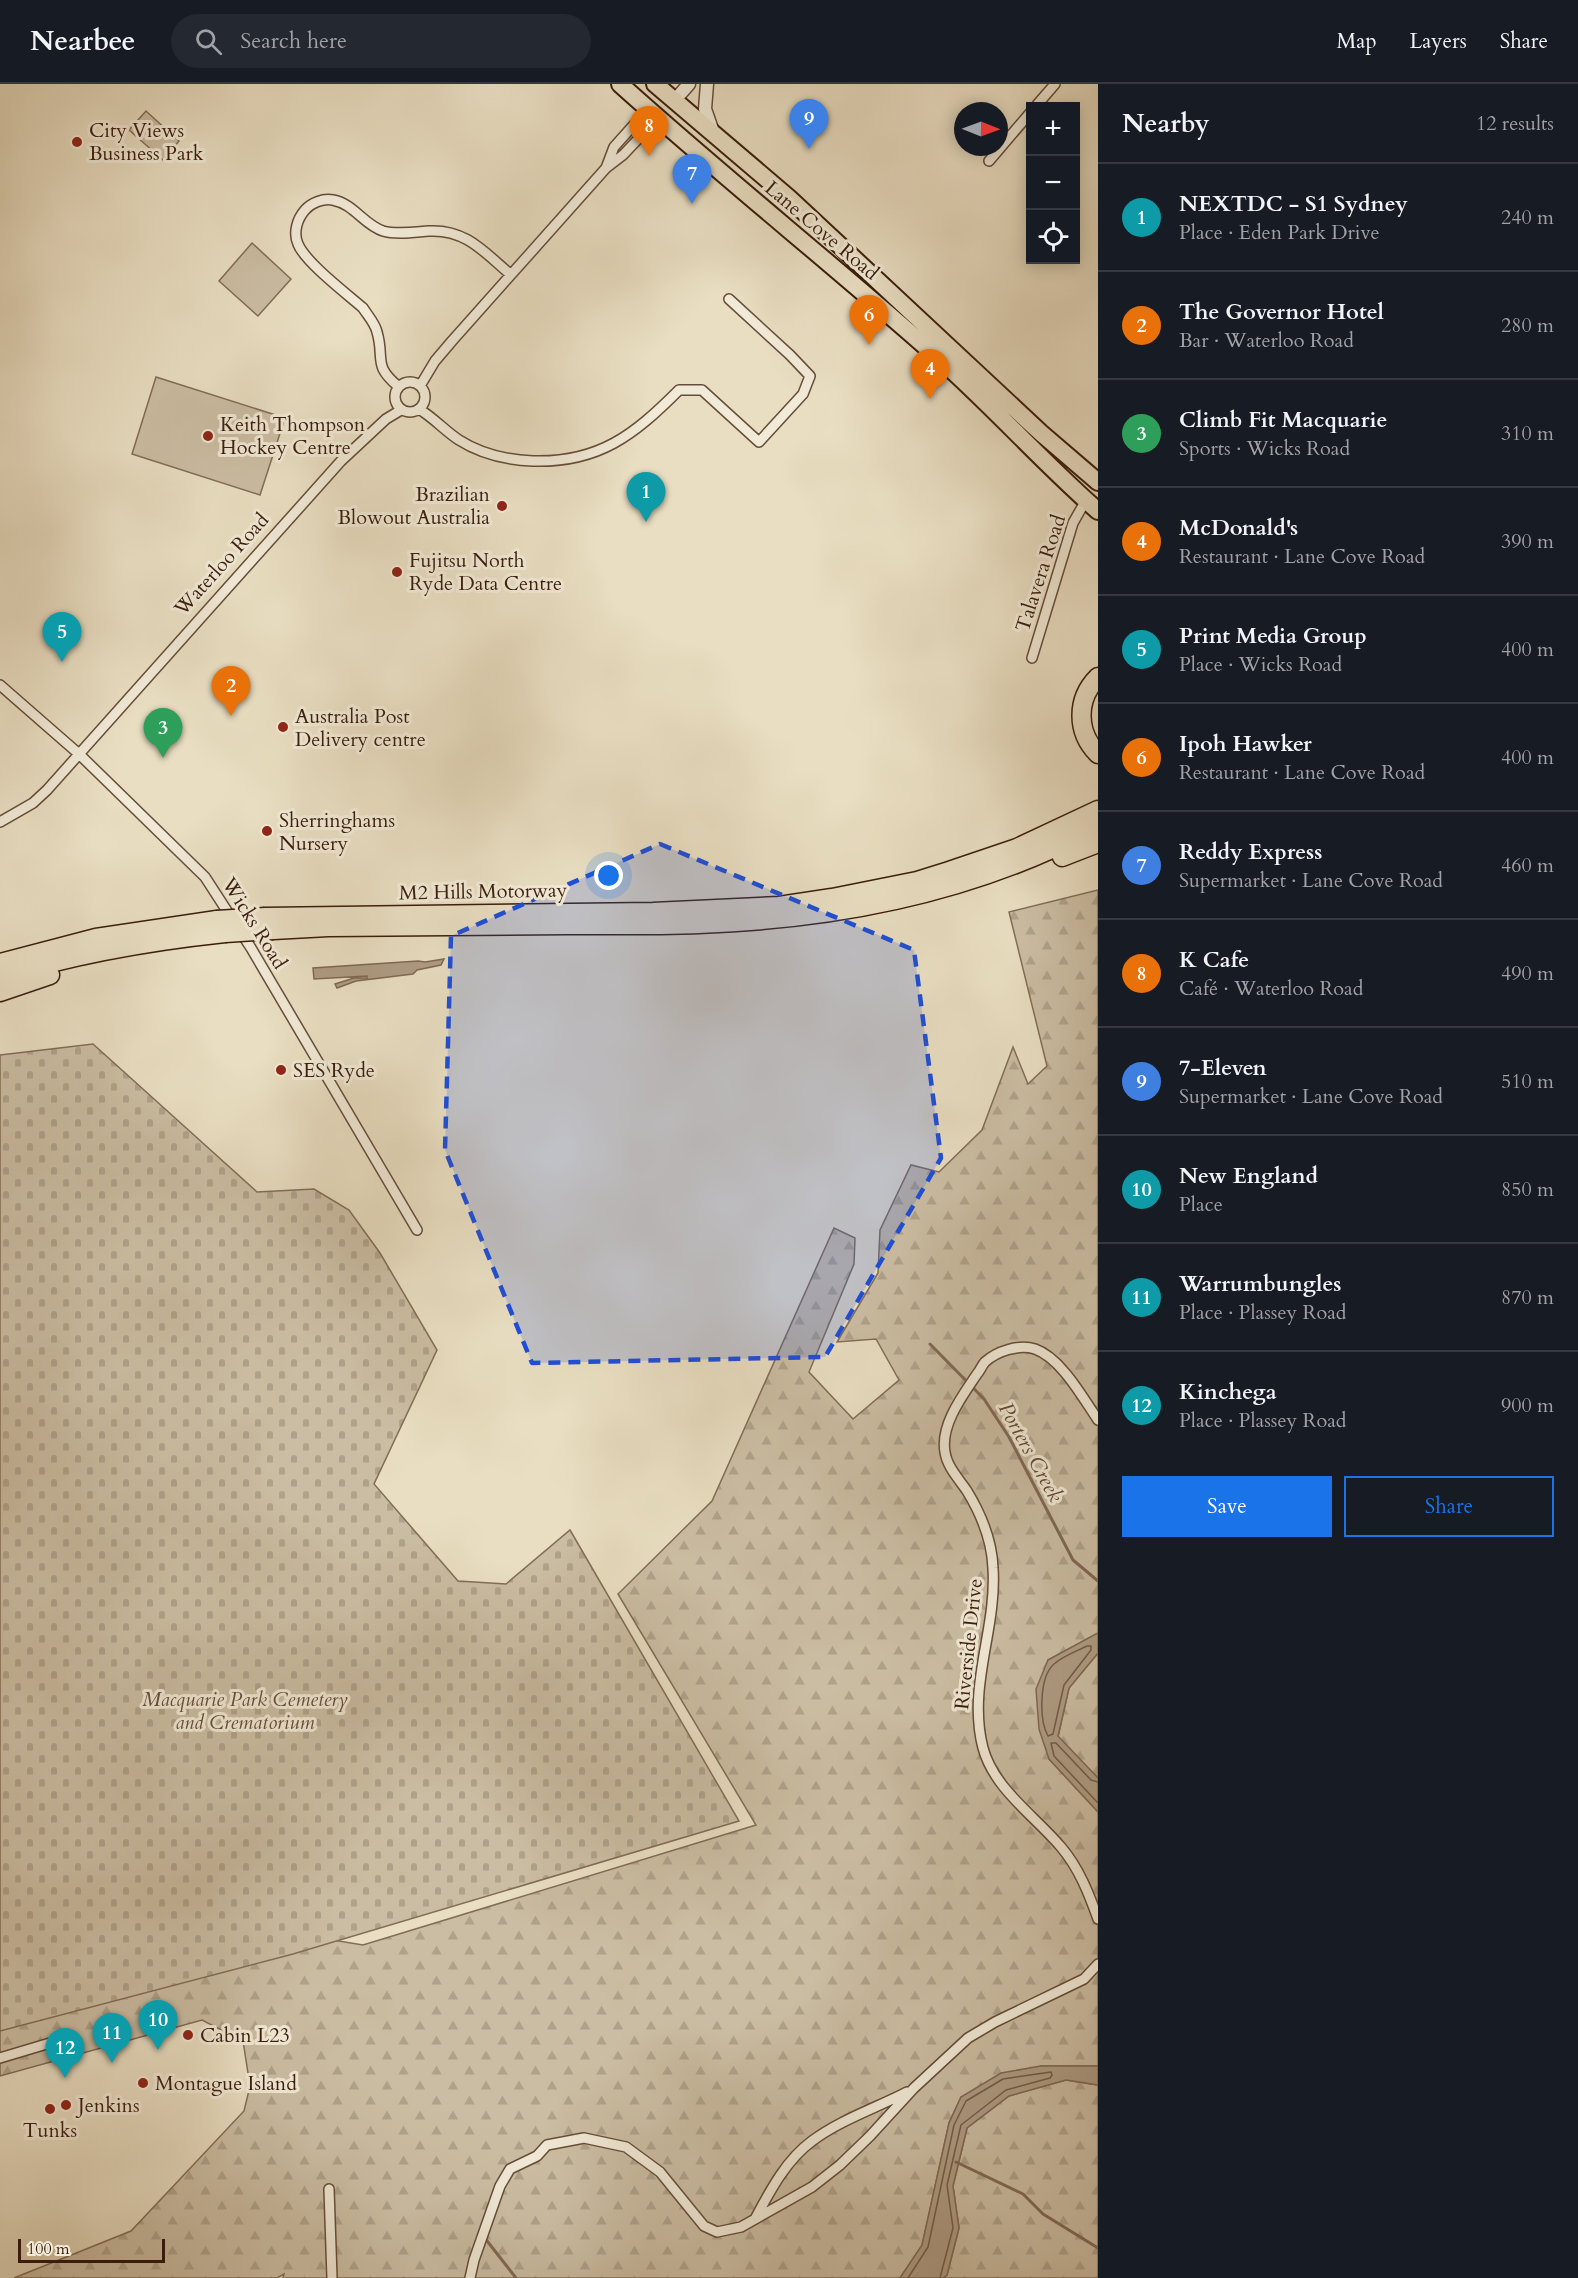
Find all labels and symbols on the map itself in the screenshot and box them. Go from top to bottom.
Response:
pin: 9 [790,100,828,149]
north arrow [954,102,1008,156]
pin: 8 [630,106,668,156]
place label: City Views Business Park [89,117,204,167]
marker: City Views Business Park [70,135,84,149]
pin: 7 [672,154,712,204]
street label: Lane Cove Road [759,175,885,286]
pin: 6 [850,296,888,345]
pin: 4 [910,350,950,399]
place label: Keith Thompson Hockey Centre [220,411,366,461]
marker: Keith Thompson Hockey Centre [201,429,215,443]
pin: 1 [626,472,666,522]
place label: Brazilian Blowout Australia [337,481,491,531]
marker: Brazilian Blowout Australia [495,499,509,513]
street label: Waterloo Road [167,507,275,622]
street label: Talavera Road [1009,511,1072,635]
place label: Fujitsu North Ryde Data Centre [409,547,562,597]
marker: Fujitsu North Ryde Data Centre [390,565,404,579]
pin: 5 [42,612,82,662]
pin: 2 [212,666,250,716]
place label: Australia Post Delivery centre [295,703,426,753]
pin: 3 [144,708,182,758]
marker: Australia Post Delivery centre [276,720,290,734]
place label: Sherringhams Nursery [279,807,395,857]
marker: Sherringhams Nursery [260,824,274,838]
your location [594,861,623,890]
street label: Wicks Road [215,871,294,975]
street label: M2 Hills Motorway [399,877,568,906]
place label: SES Ryde [293,1057,375,1084]
marker: SES Ryde [274,1063,288,1077]
water label: Porters Creek [991,1397,1070,1508]
street label: Riverside Drive [948,1577,989,1711]
park label: Macquarie Park Cemetery and Crematorium [142,1686,348,1736]
pin: 10 [138,2000,178,2050]
pin: 11 [92,2014,132,2063]
place label: Cabin L23 [200,2022,290,2049]
pin: 12 [46,2028,84,2078]
marker: Cabin L23 [181,2028,195,2042]
place label: Montague Island [155,2070,297,2097]
marker: Montague Island [136,2076,150,2090]
place label: Jenkins [75,2092,140,2119]
marker: Jenkins [59,2098,73,2112]
marker: Tunks [43,2102,57,2116]
place label: Tunks [23,2117,77,2144]
scale bar [18,2236,165,2264]

